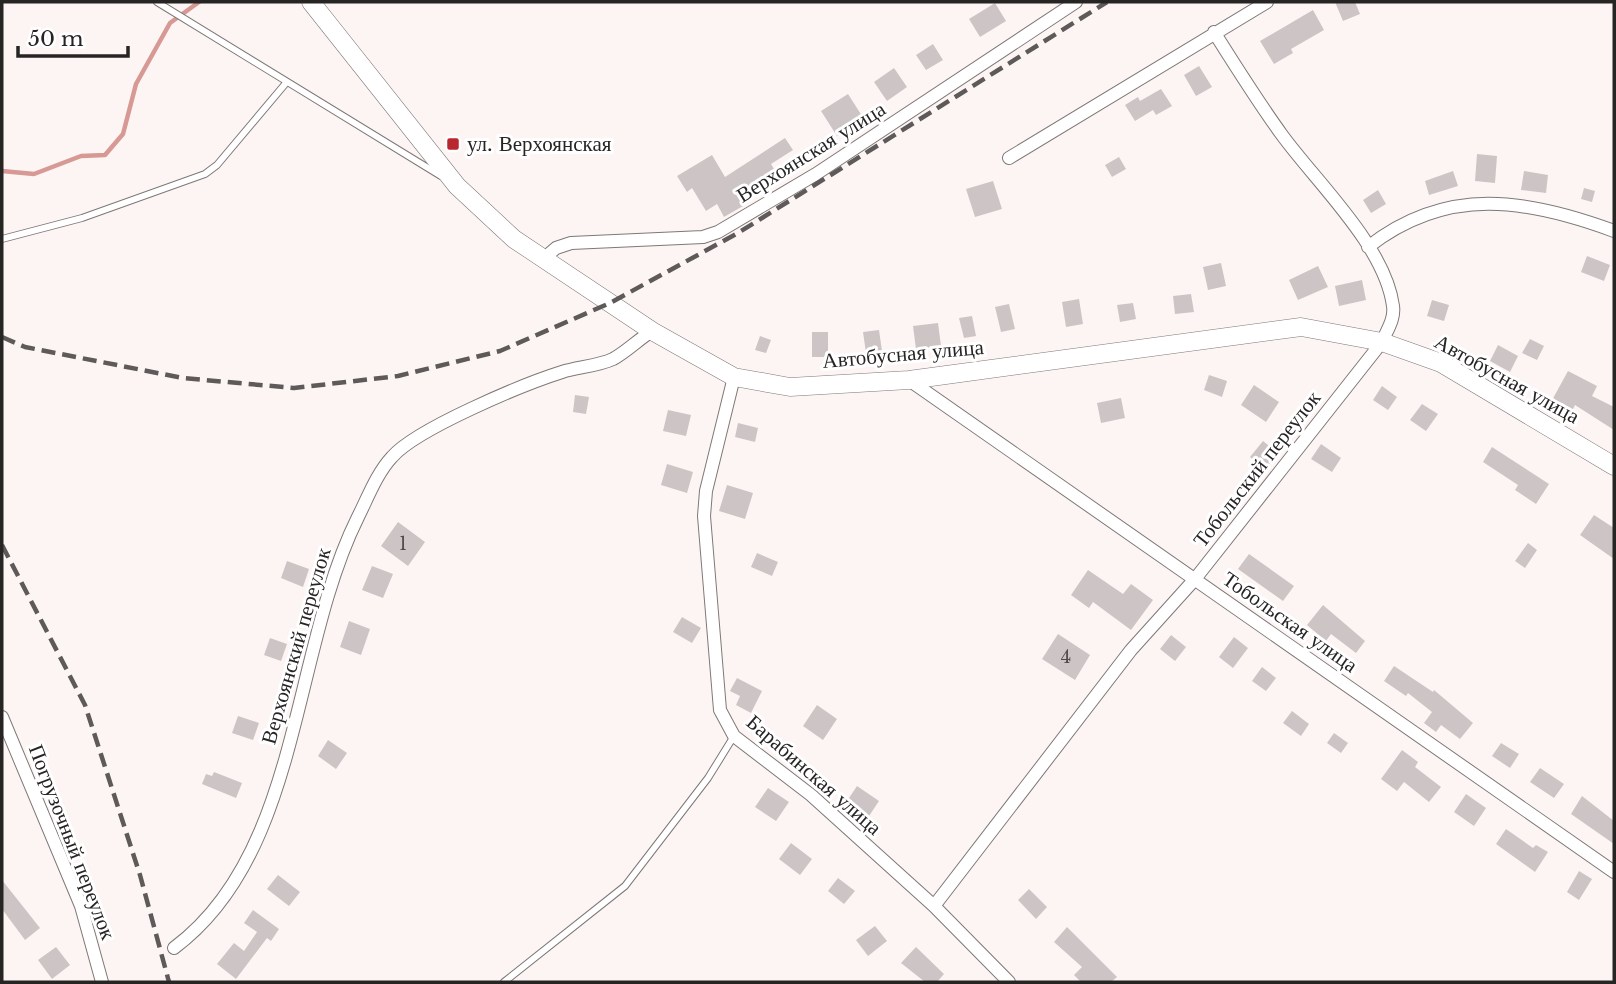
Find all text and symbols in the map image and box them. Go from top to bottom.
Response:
scale bar [18,14,128,58]
text: 50 m [28,26,84,52]
street label: Верхоянская улица [732,95,891,208]
place label: ул. Верхоянская [467,131,612,157]
marker: ул. Верхоянская [445,136,461,152]
street label: Автобусная улица [1430,328,1585,430]
street label: Автобусная улица [821,334,985,374]
street label: Тобольский переулок [1188,385,1327,552]
house number: 1 [399,533,407,555]
street label: Верхоянский переулок [256,544,337,747]
street label: Тобольская улица [1218,566,1363,679]
house number: 4 [1061,646,1071,668]
street label: Барабинская улица [741,709,887,841]
street label: Погрузочный переулок [23,741,121,944]

